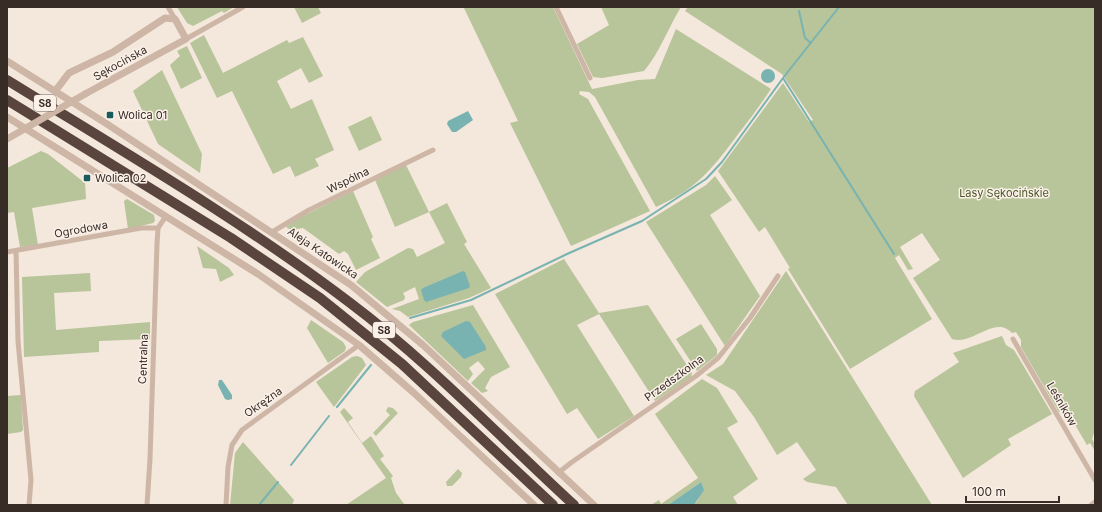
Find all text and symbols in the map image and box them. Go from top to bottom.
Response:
street label: Sękocińska [91,42,149,84]
road number: S8 [34,95,56,111]
place label: Wolica 01 [118,108,167,122]
marker: Wolica 01 [105,110,115,120]
street label: Wspólna [325,164,371,196]
place label: Wolica 02 [95,171,147,185]
marker: Wolica 02 [82,173,92,183]
park label: Lasy Sękocińskie [959,186,1049,200]
street label: Ogrodowa [53,217,109,241]
street label: Aleja Katowicka [285,224,361,282]
road number: S8 [373,322,395,338]
street label: Centralna [135,334,151,384]
street label: Przedszkolna [642,352,706,404]
street label: Leśników [1044,379,1080,429]
street label: Okrężna [241,384,285,420]
scale bar [966,478,1059,504]
text: 100 m [972,484,1006,499]

